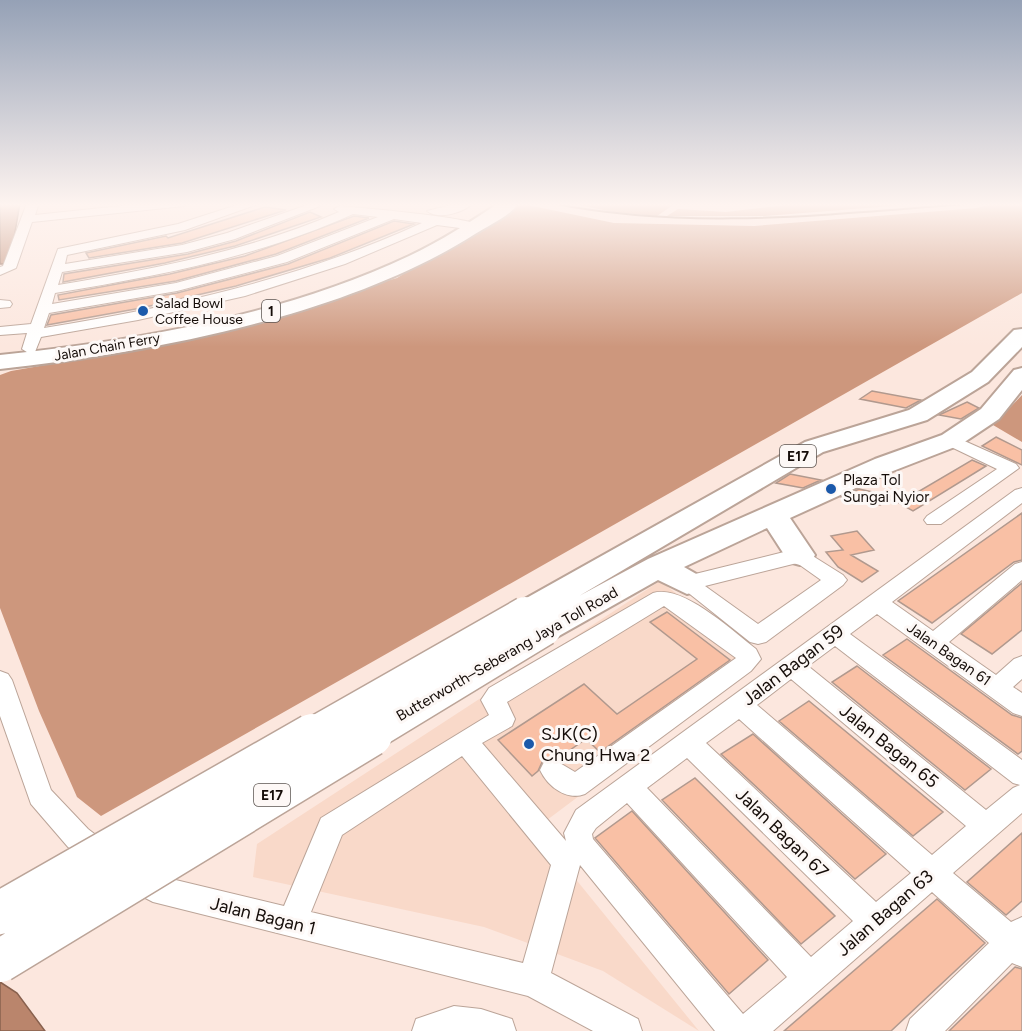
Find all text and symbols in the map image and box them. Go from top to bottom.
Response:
place label: Salad Bowl Coffee House [155,295,243,328]
road number: 1 [262,300,280,322]
marker: Salad Bowl Coffee House [136,304,150,318]
street label: Jalan Chain Ferry [53,329,162,365]
road number: E17 [780,445,816,467]
place label: Plaza Tol Sungai Nyior [843,471,929,506]
marker: Plaza Tol Sungai Nyior [824,482,838,496]
street label: Butterworth–Seberang Jaya Toll Road [393,583,621,725]
street label: Jalan Bagan 61 [904,618,994,690]
street label: Jalan Bagan 59 [738,620,848,710]
street label: Jalan Bagan 65 [835,699,943,793]
place label: SJK(C) Chung Hwa 2 [541,723,650,766]
marker: SJK(C) Chung Hwa 2 [522,737,536,751]
street label: Jalan Bagan 67 [731,783,833,883]
road number: E17 [254,784,290,806]
street label: Jalan Bagan 63 [832,865,938,961]
street label: Jalan Bagan 1 [208,892,318,940]

